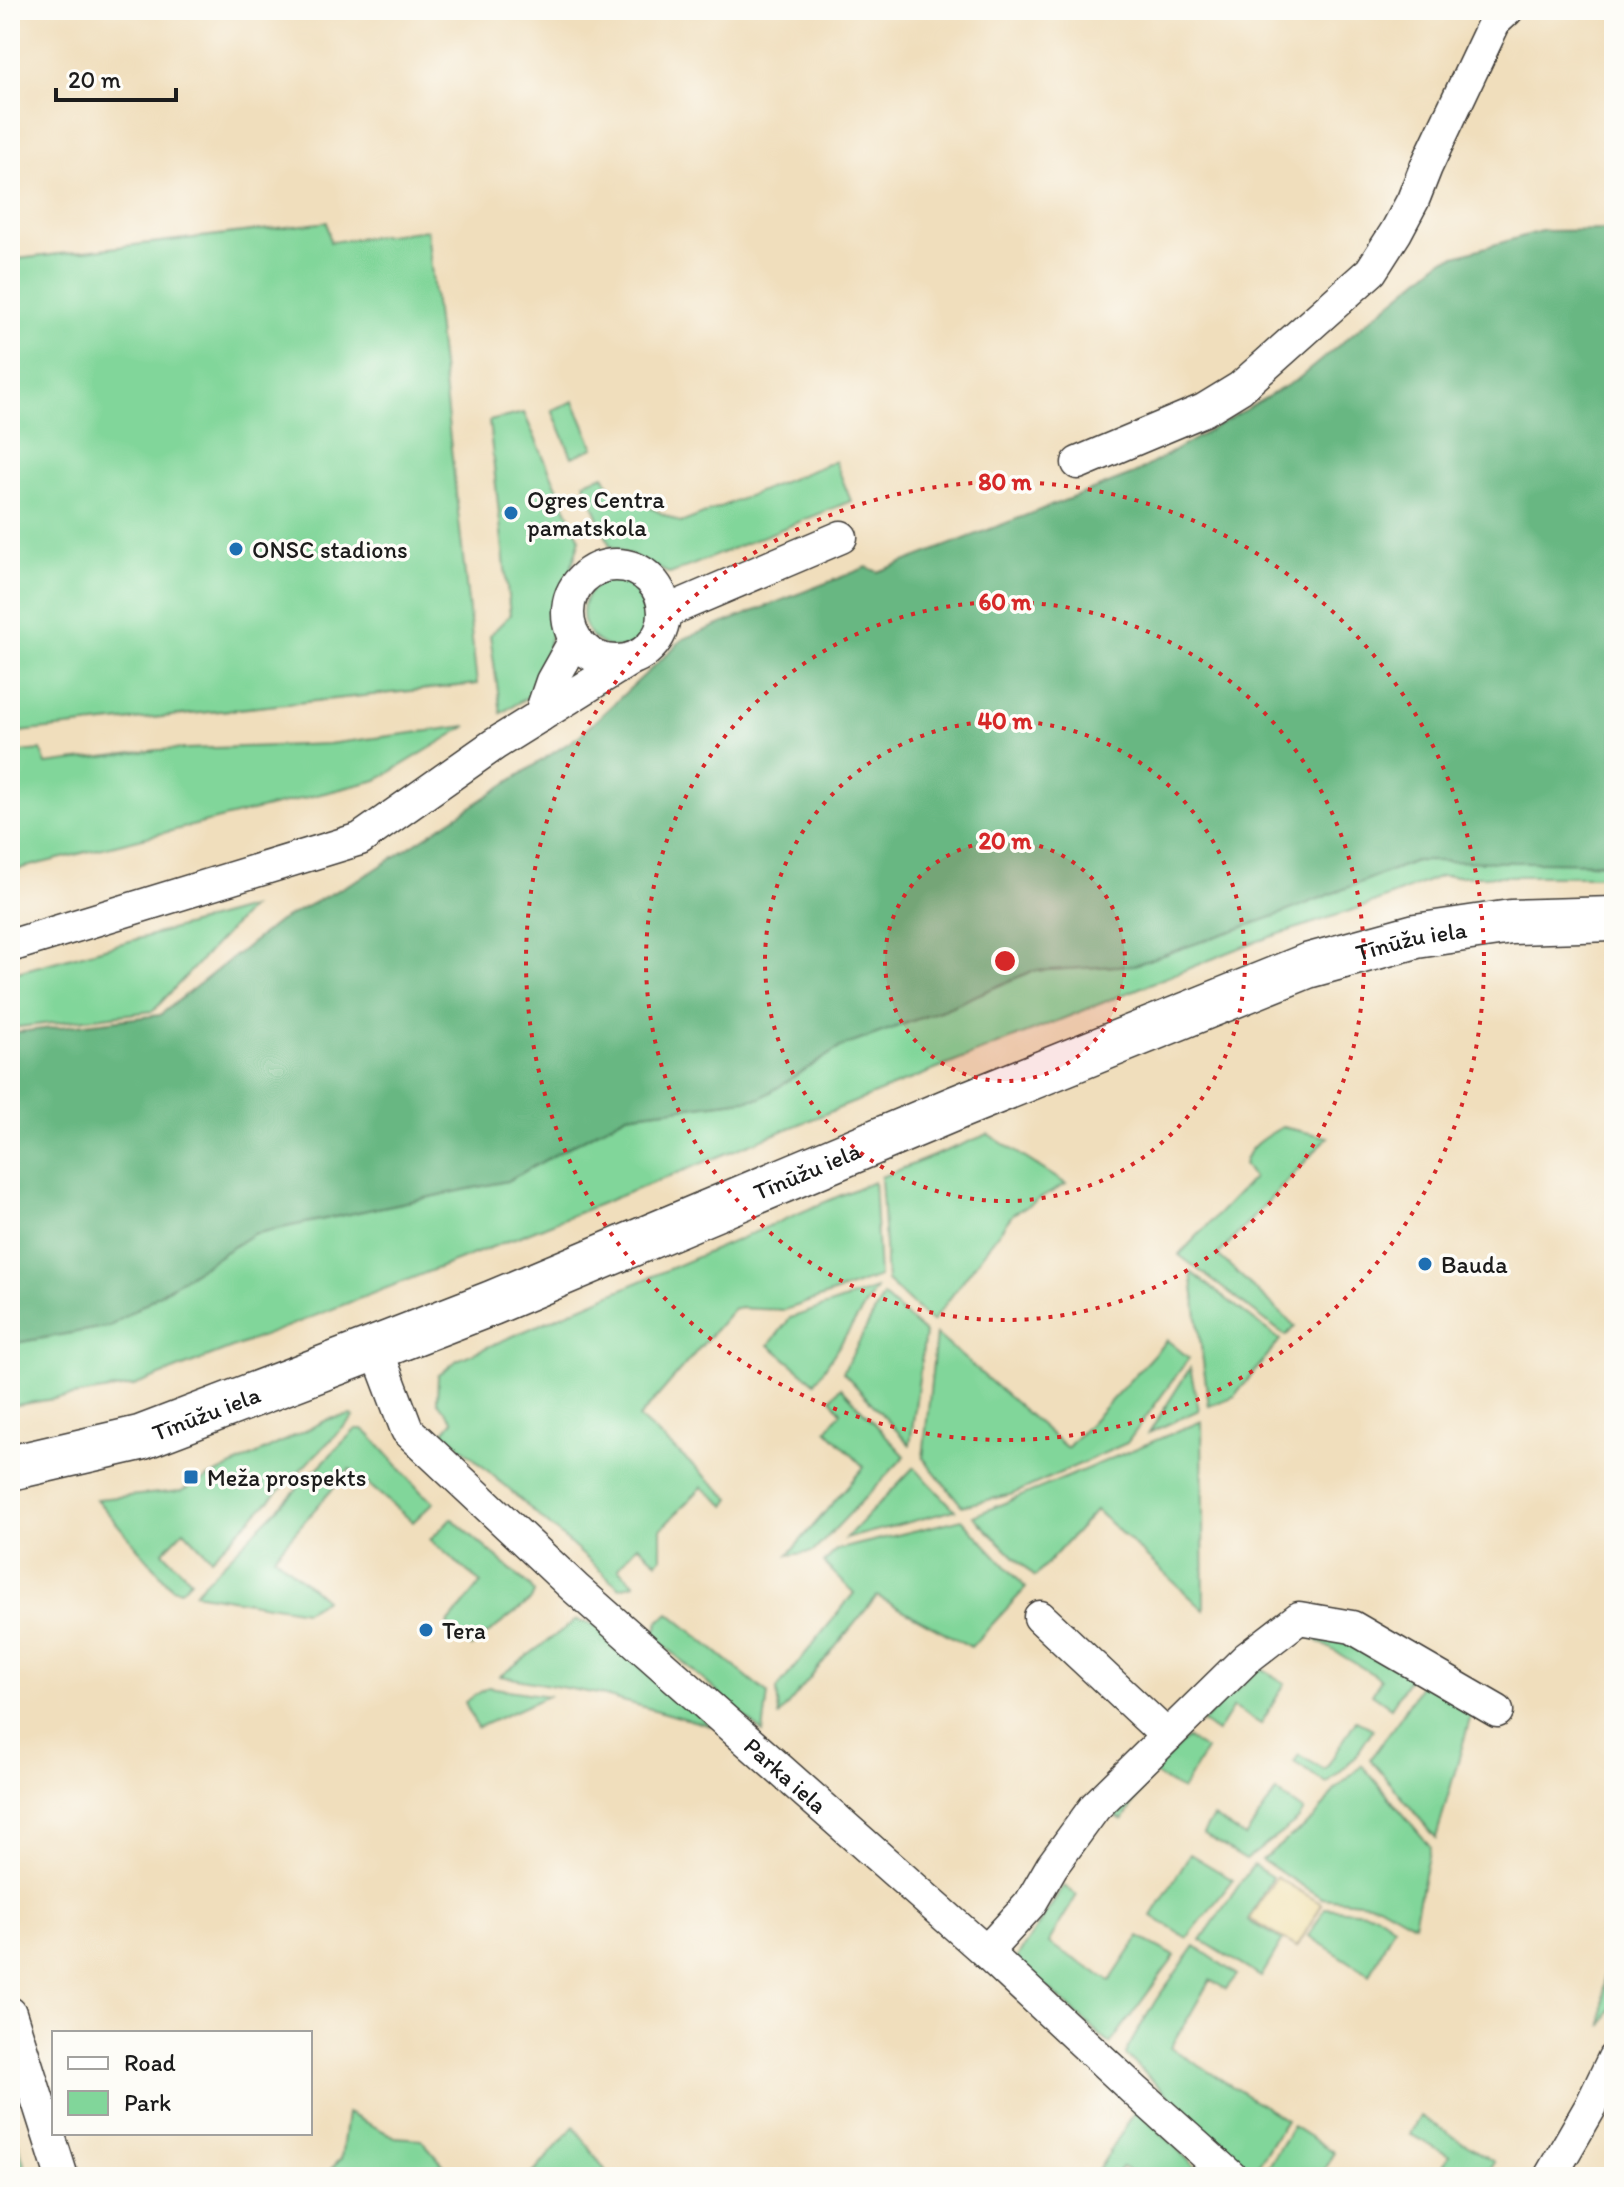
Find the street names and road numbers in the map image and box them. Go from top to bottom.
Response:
street label: Tīnūžu iela [1352,914,1469,966]
street label: Tīnūžu iela [749,1135,865,1206]
street label: Tīnūžu iela [148,1379,265,1447]
street label: Parka iela [739,1731,833,1819]

